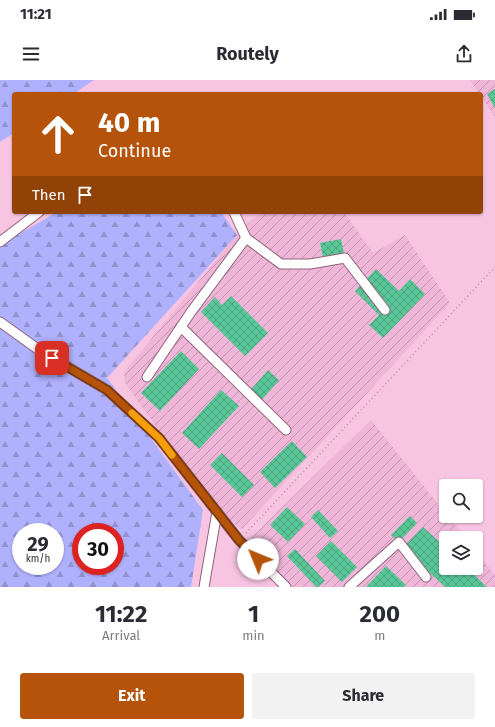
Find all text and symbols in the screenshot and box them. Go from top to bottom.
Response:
text: 11:21 [20,5,52,23]
icon: menu [20,43,42,65]
text: Routely [216,43,279,65]
icon: share [453,43,475,65]
text: 40 m [98,106,161,139]
icon: ahead [32,108,84,160]
text: Continue [98,140,171,162]
icon: arrive [74,184,96,206]
text: Then [32,186,66,204]
pin [35,341,69,375]
icon: arrive [41,347,63,369]
map controls [439,479,483,575]
button: search [439,479,483,523]
speed limit sign: 30 [72,523,124,575]
button: layers [439,531,483,575]
text: 29 [27,532,49,556]
position arrow [237,538,279,580]
text: km/h [26,553,50,565]
text: 11:22 [95,600,147,628]
text: 1 [248,600,259,628]
text: 200 [360,600,400,628]
text: Arrival [102,628,140,643]
text: min [242,628,265,643]
text: m [374,628,385,643]
button: Exit [20,673,244,719]
button: Share [252,673,475,719]

